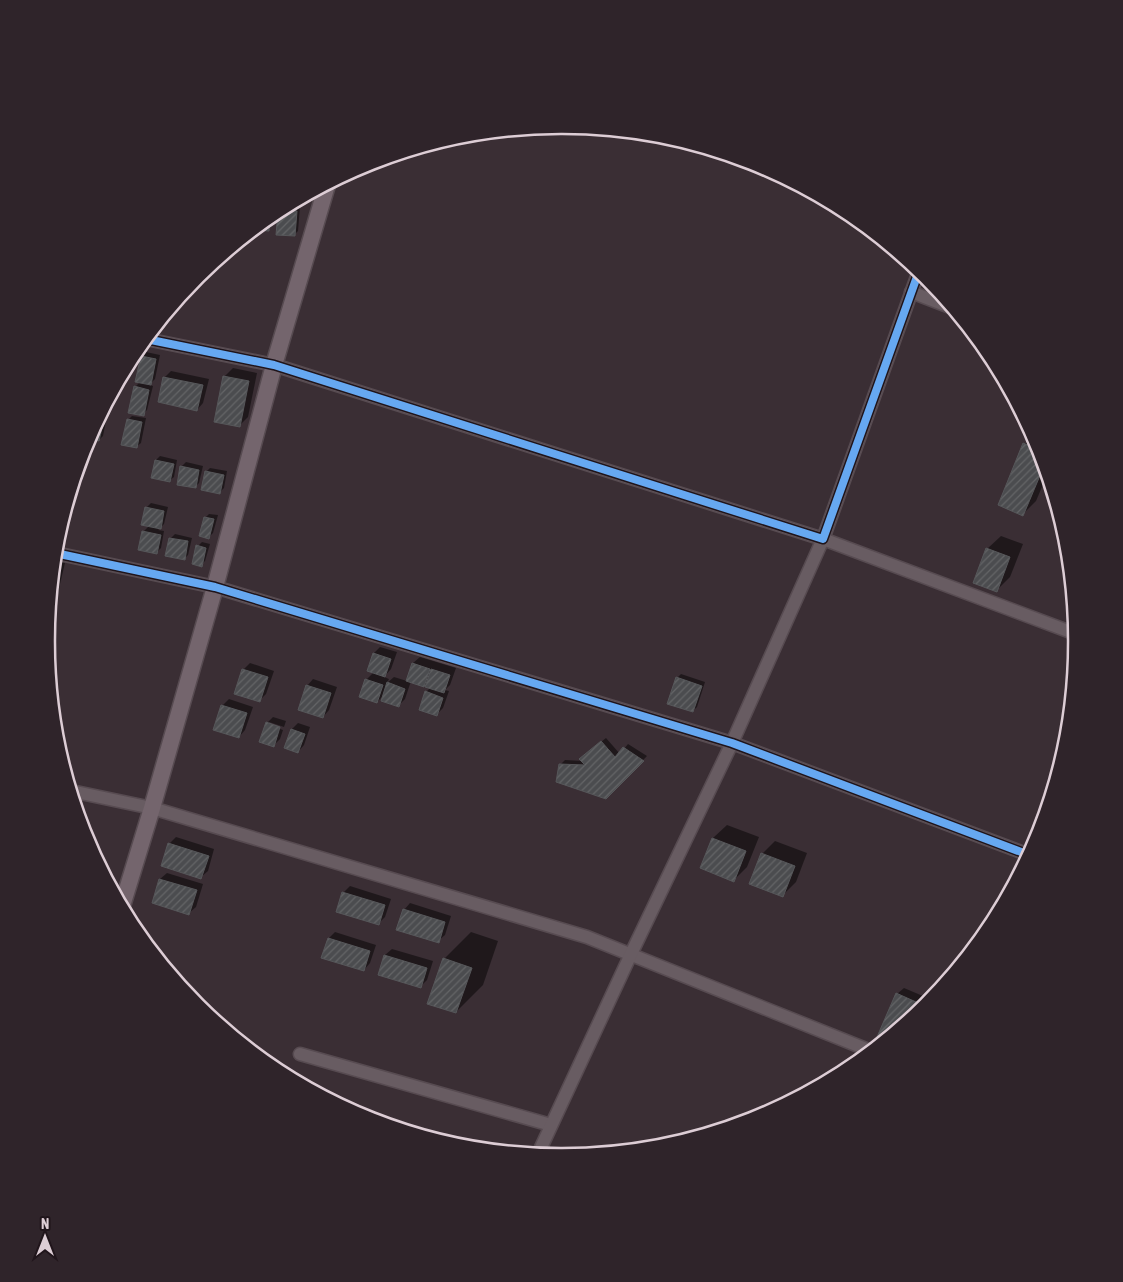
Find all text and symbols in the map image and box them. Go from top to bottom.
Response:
north arrow [20,1212,70,1262]
text: N [41,1216,49,1232]

